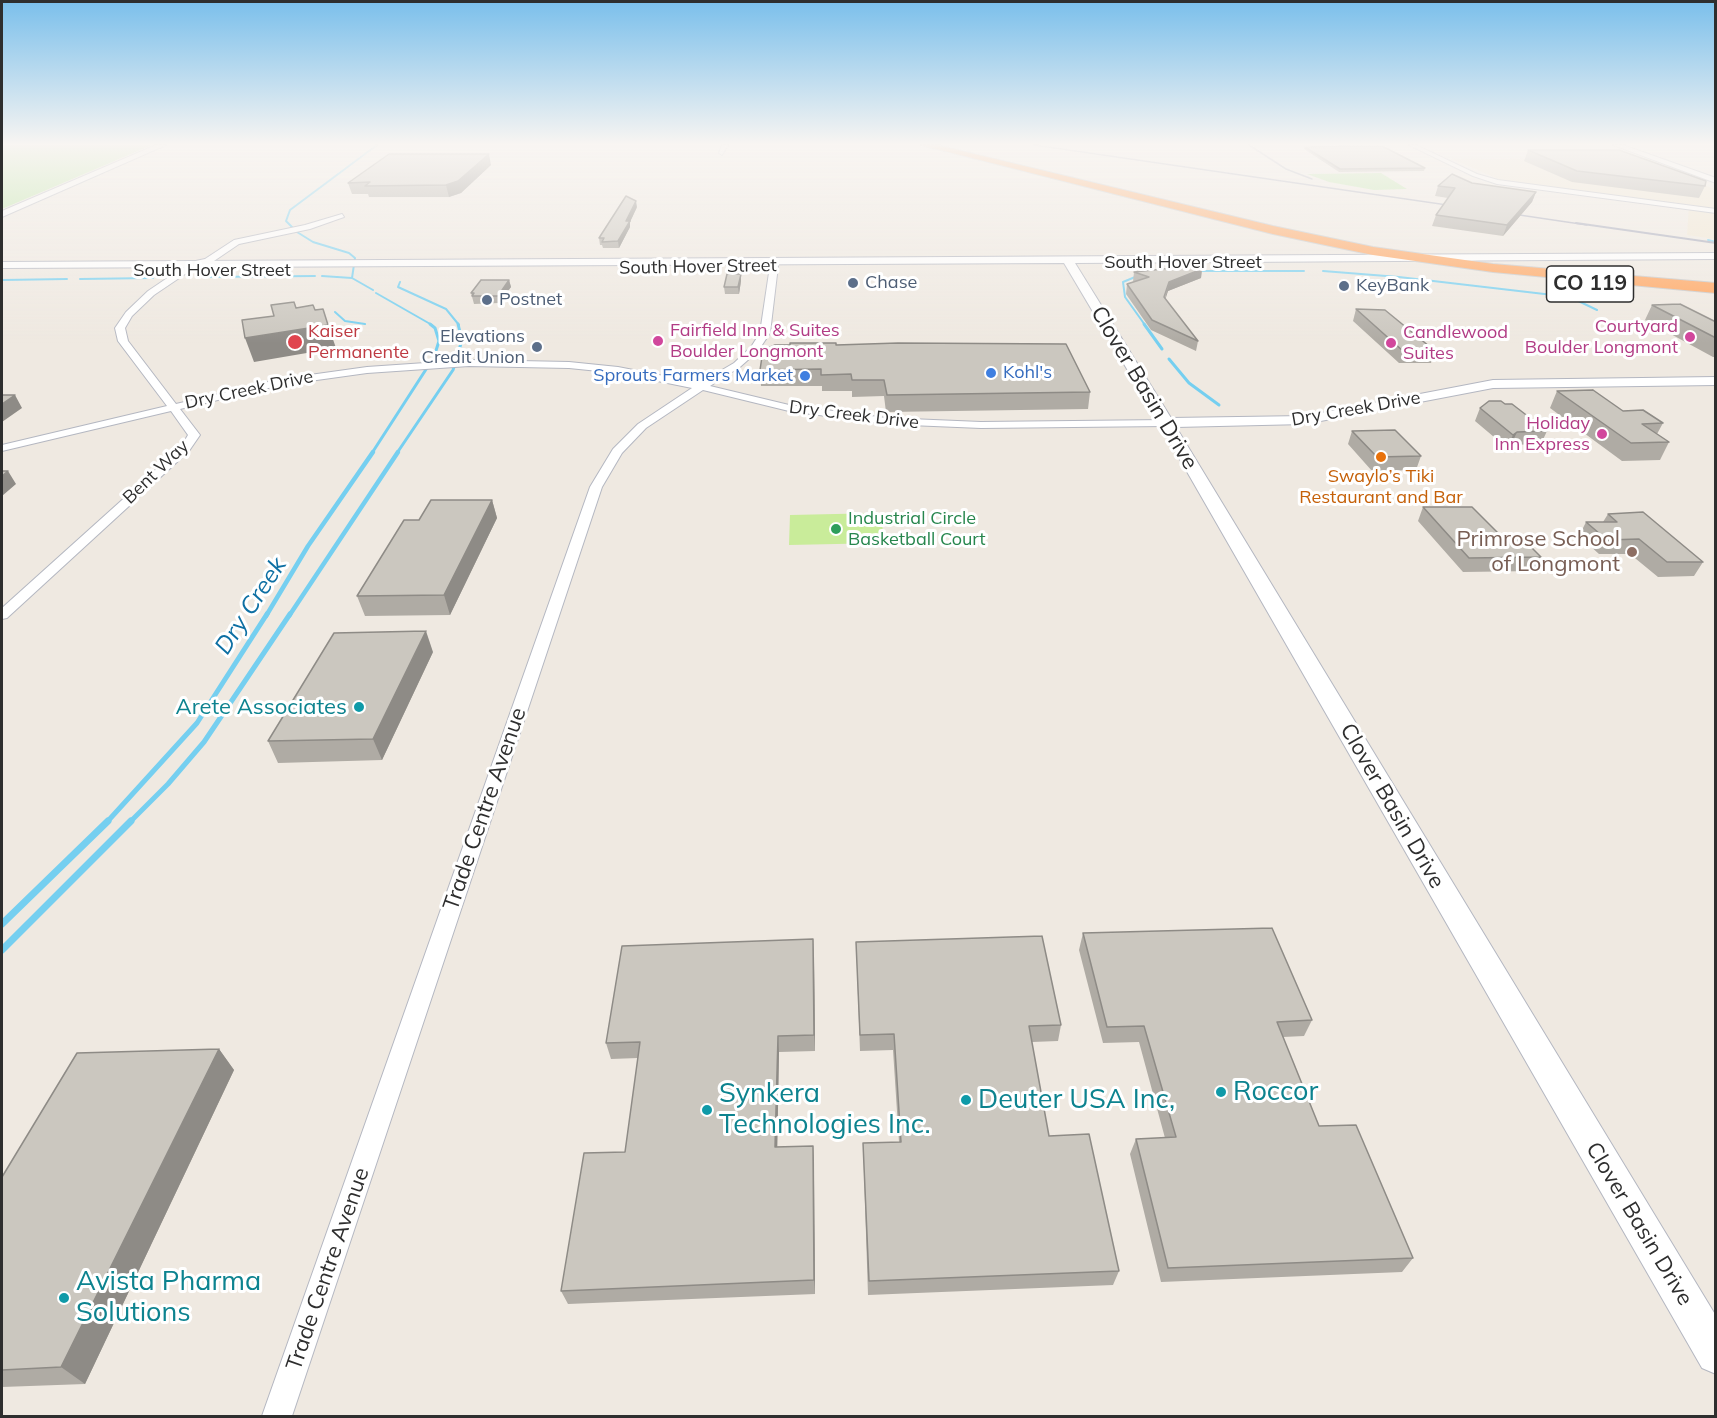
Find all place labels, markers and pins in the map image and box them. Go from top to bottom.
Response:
place label: Chase [865,272,917,294]
place label: KeyBank [1356,275,1429,297]
marker: Chase [846,276,860,290]
marker: KeyBank [1337,279,1351,293]
place label: Postnet [499,289,562,311]
marker: Postnet [480,293,494,307]
place label: Courtyard Boulder Longmont [1525,316,1678,358]
place label: Fairfield Inn & Suites Boulder Longmont [670,320,840,362]
place label: Kaiser Permanente [308,321,409,364]
place label: Candlewood Suites [1403,322,1508,364]
place label: Elevations Credit Union [422,326,525,368]
marker: Courtyard Boulder Longmont [1683,330,1697,344]
marker: Kaiser Permanente [286,333,304,351]
marker: Fairfield Inn & Suites Boulder Longmont [651,334,665,348]
marker: Candlewood Suites [1384,336,1398,350]
marker: Elevations Credit Union [530,340,544,354]
place label: Kohl's [1003,362,1052,384]
place label: Sprouts Farmers Market [593,365,793,387]
marker: Kohl's [984,366,998,380]
marker: Sprouts Farmers Market [798,369,812,383]
place label: Holiday Inn Express [1494,413,1590,456]
marker: Holiday Inn Express [1595,427,1609,441]
marker: Swaylo’s Tiki Restaurant and Bar [1374,450,1388,464]
place label: Swaylo’s Tiki Restaurant and Bar [1299,466,1463,508]
place label: Industrial Circle Basketball Court [848,508,986,550]
marker: Industrial Circle Basketball Court [829,522,843,536]
place label: Primrose School of Longmont [1456,526,1620,578]
marker: Primrose School of Longmont [1625,545,1639,559]
place label: Arete Associates [176,694,347,720]
marker: Arete Associates [352,700,366,714]
place label: Roccor [1233,1076,1318,1108]
place label: Synkera Technologies Inc. [719,1078,931,1141]
place label: Deuter USA Inc, [978,1084,1175,1116]
marker: Roccor [1214,1085,1228,1099]
marker: Deuter USA Inc, [959,1093,973,1107]
marker: Synkera Technologies Inc. [700,1103,714,1117]
place label: Avista Pharma Solutions [76,1266,261,1329]
marker: Avista Pharma Solutions [57,1291,71,1305]

